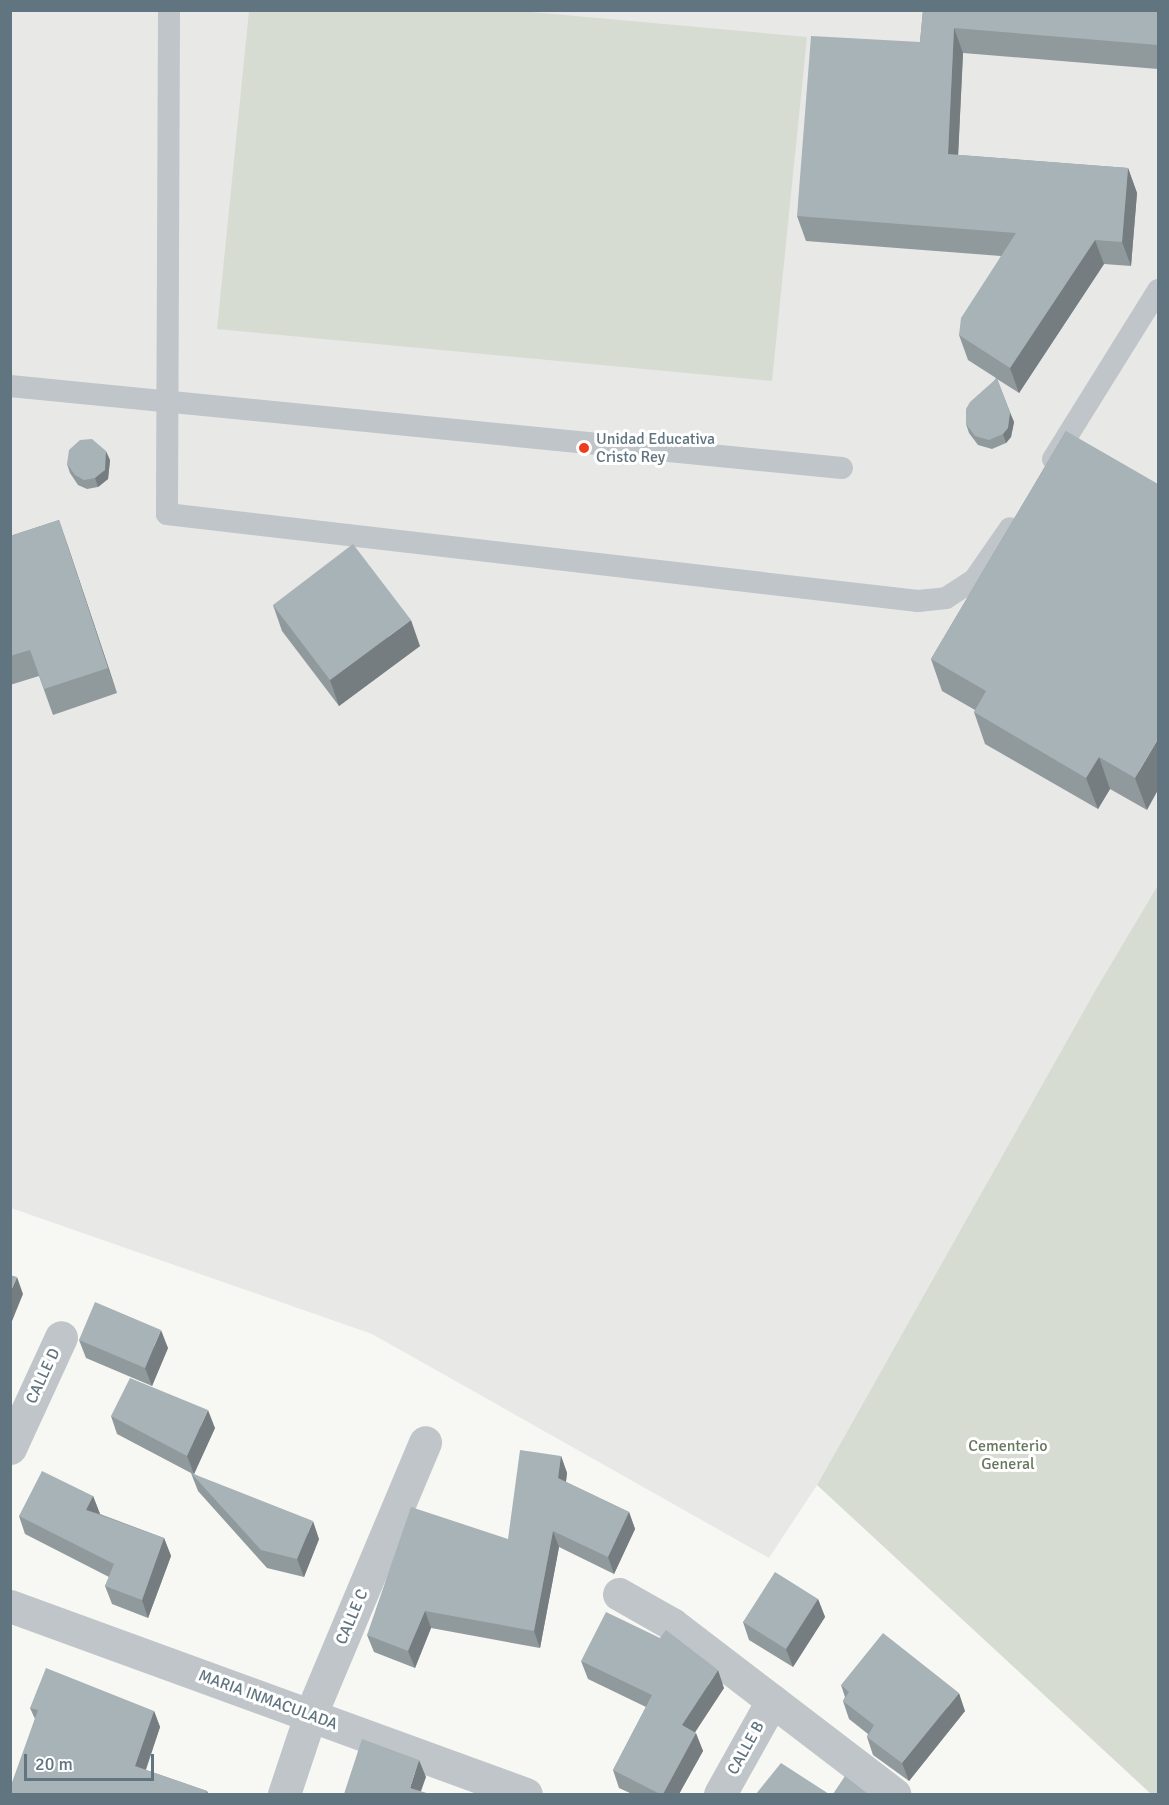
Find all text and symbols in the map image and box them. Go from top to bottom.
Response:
place label: Unidad Educativa Cristo Rey [596,429,715,467]
marker: Unidad Educativa Cristo Rey [577,441,591,455]
street label: CALLE D [22,1345,64,1407]
park label: Cementerio General [968,1436,1048,1474]
street label: CALLE C [332,1587,372,1647]
street label: MARIA INMACULADA [196,1666,340,1734]
street label: CALLE B [724,1718,768,1778]
scale bar [27,1742,158,1780]
text: 20 m [35,1753,73,1775]

